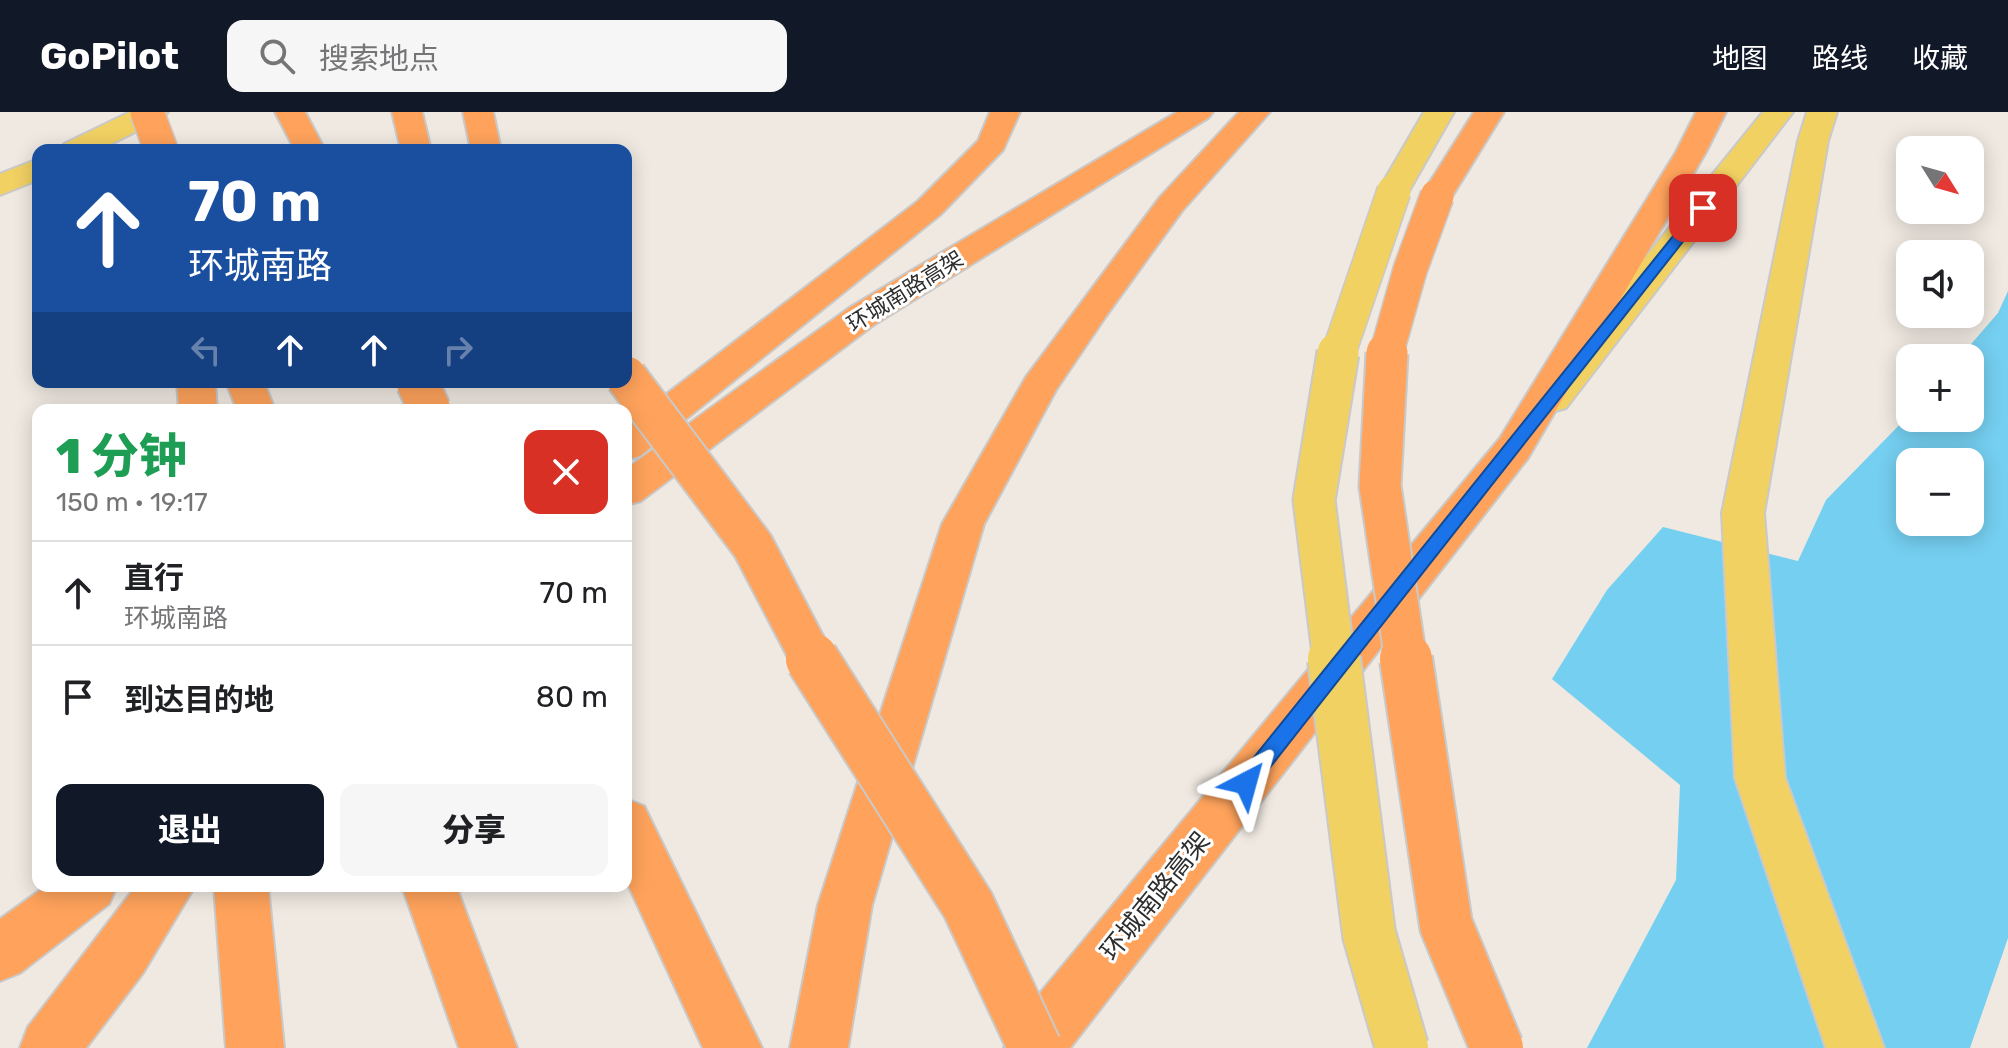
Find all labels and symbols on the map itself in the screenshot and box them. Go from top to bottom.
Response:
north arrow [1896,136,1984,224]
pin [1669,174,1737,242]
street label: 环城南路高架 [842,245,968,338]
position arrow [1204,741,1288,825]
street label: 环城南路高架 [1094,826,1217,967]

